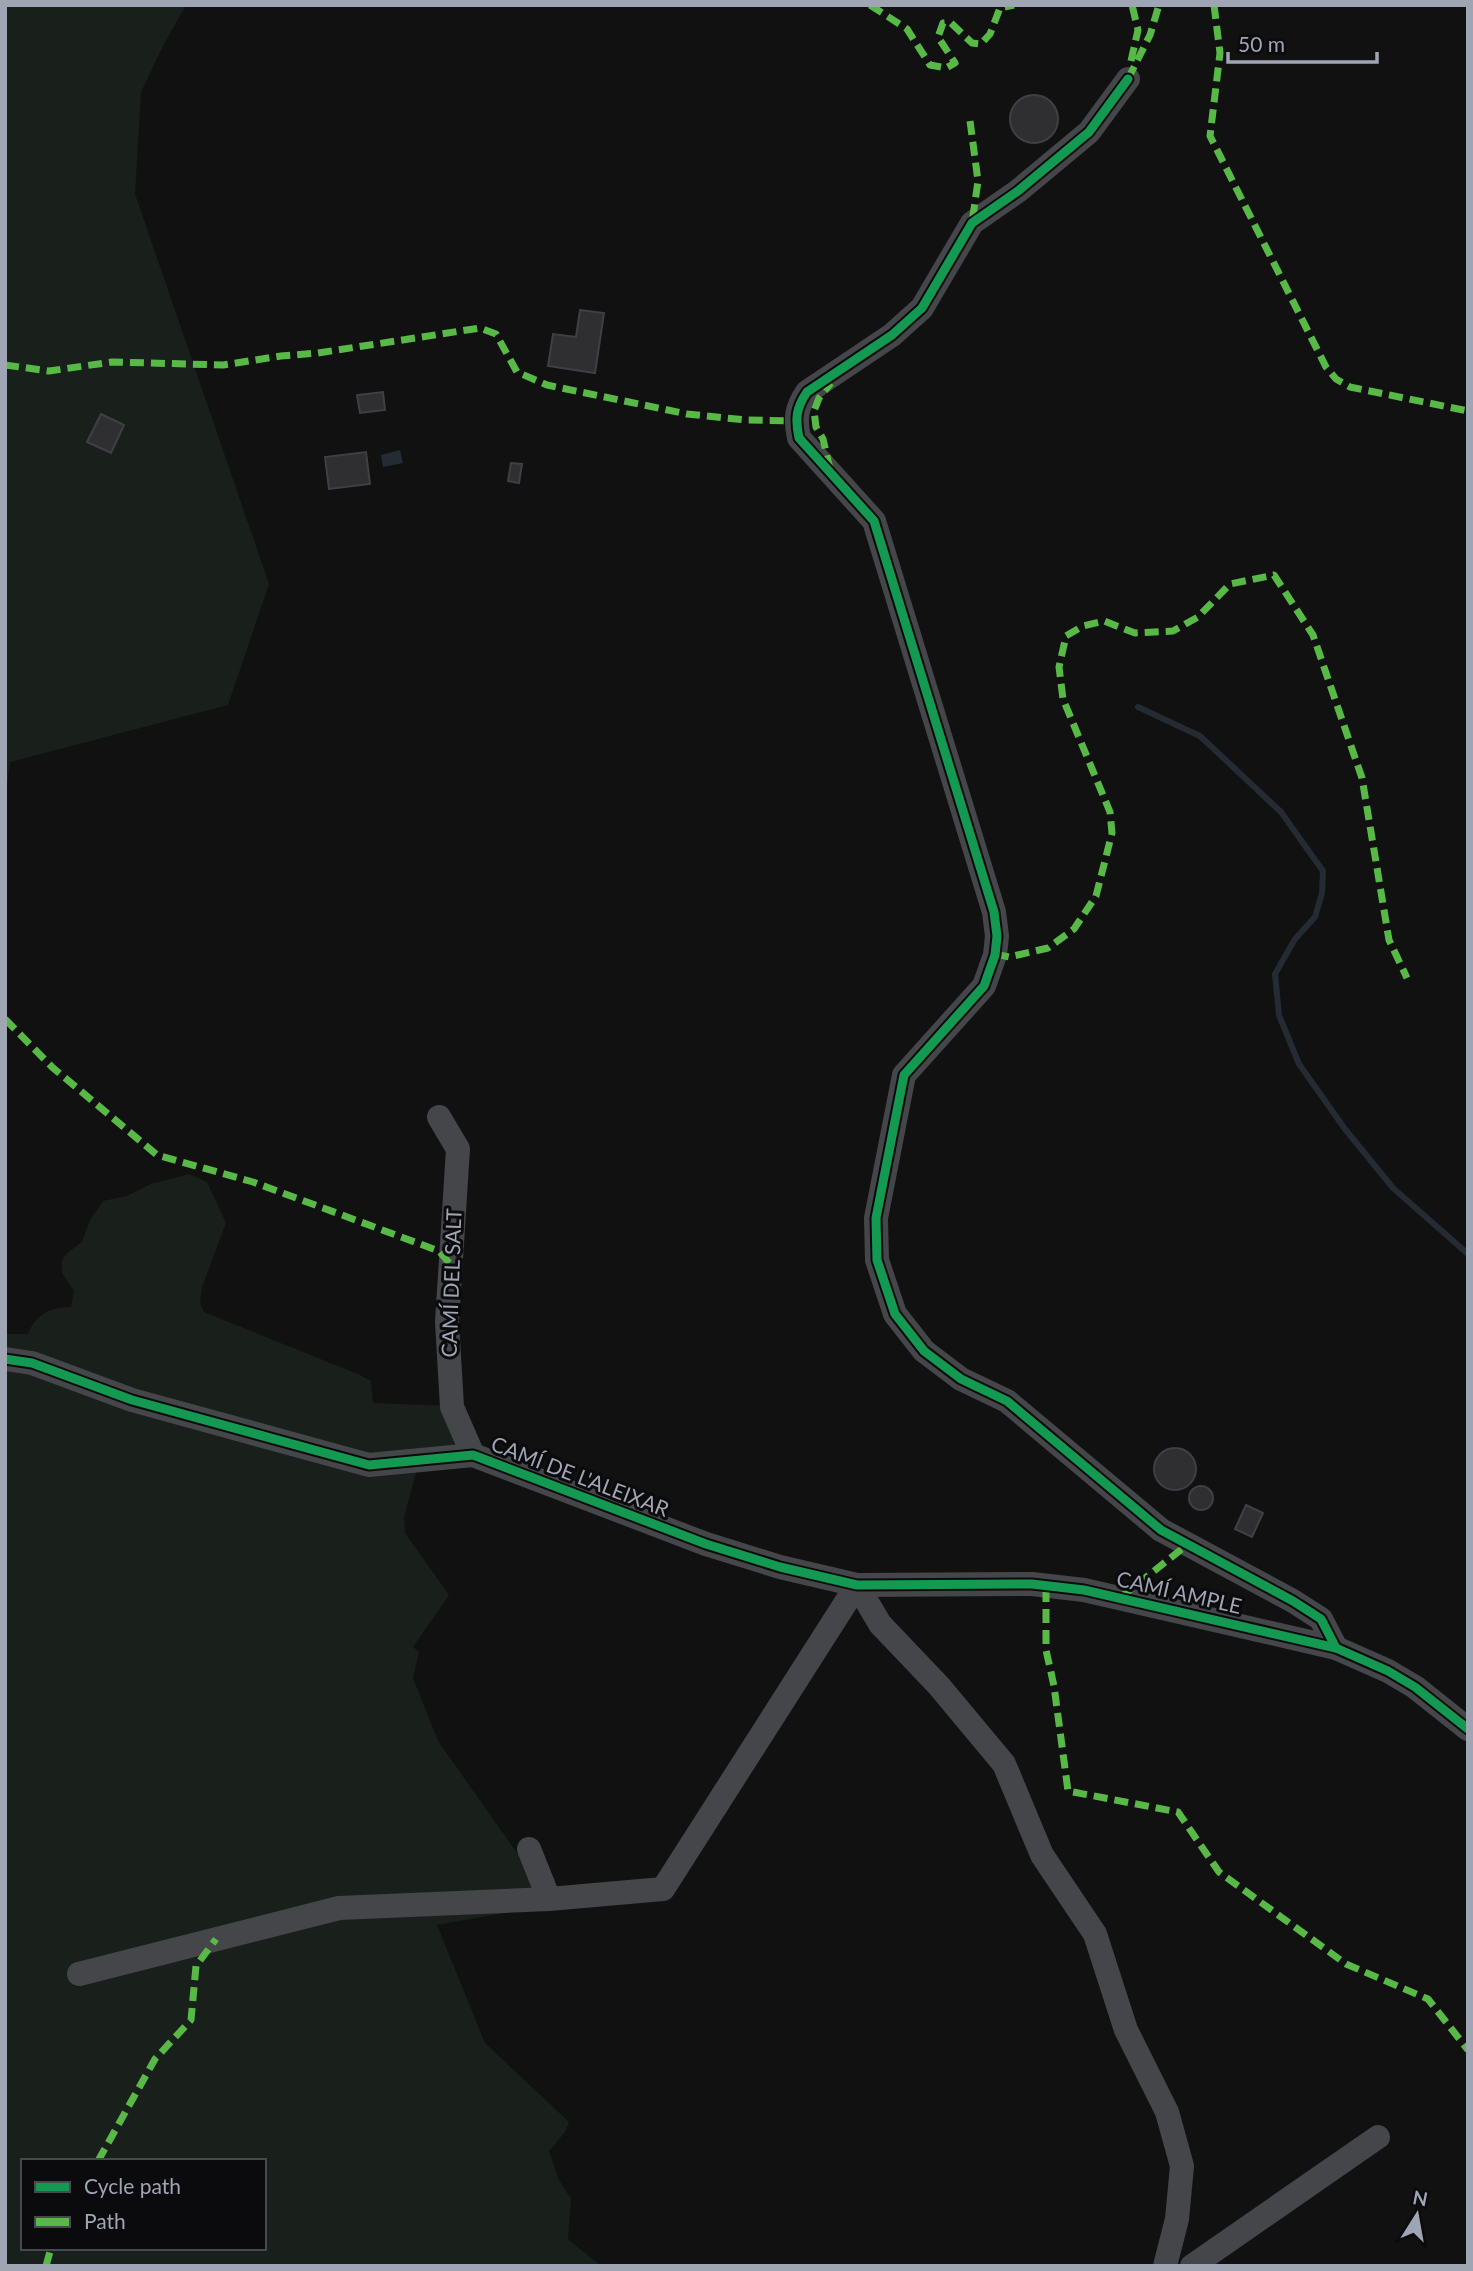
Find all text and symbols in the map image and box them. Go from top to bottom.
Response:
scale bar [1228,21,1377,65]
text: 50 m [1238,31,1285,56]
street label: CAMÍ DEL SALT [435,1207,466,1358]
street label: CAMÍ DE L'ALEIXAR [488,1430,674,1521]
street label: CAMÍ AMPLE [1114,1565,1244,1618]
legend [21,2159,266,2250]
text: Cycle path [84,2173,181,2198]
north arrow [1382,2180,1452,2250]
text: N [1411,2185,1430,2211]
text: Path [84,2208,126,2233]

